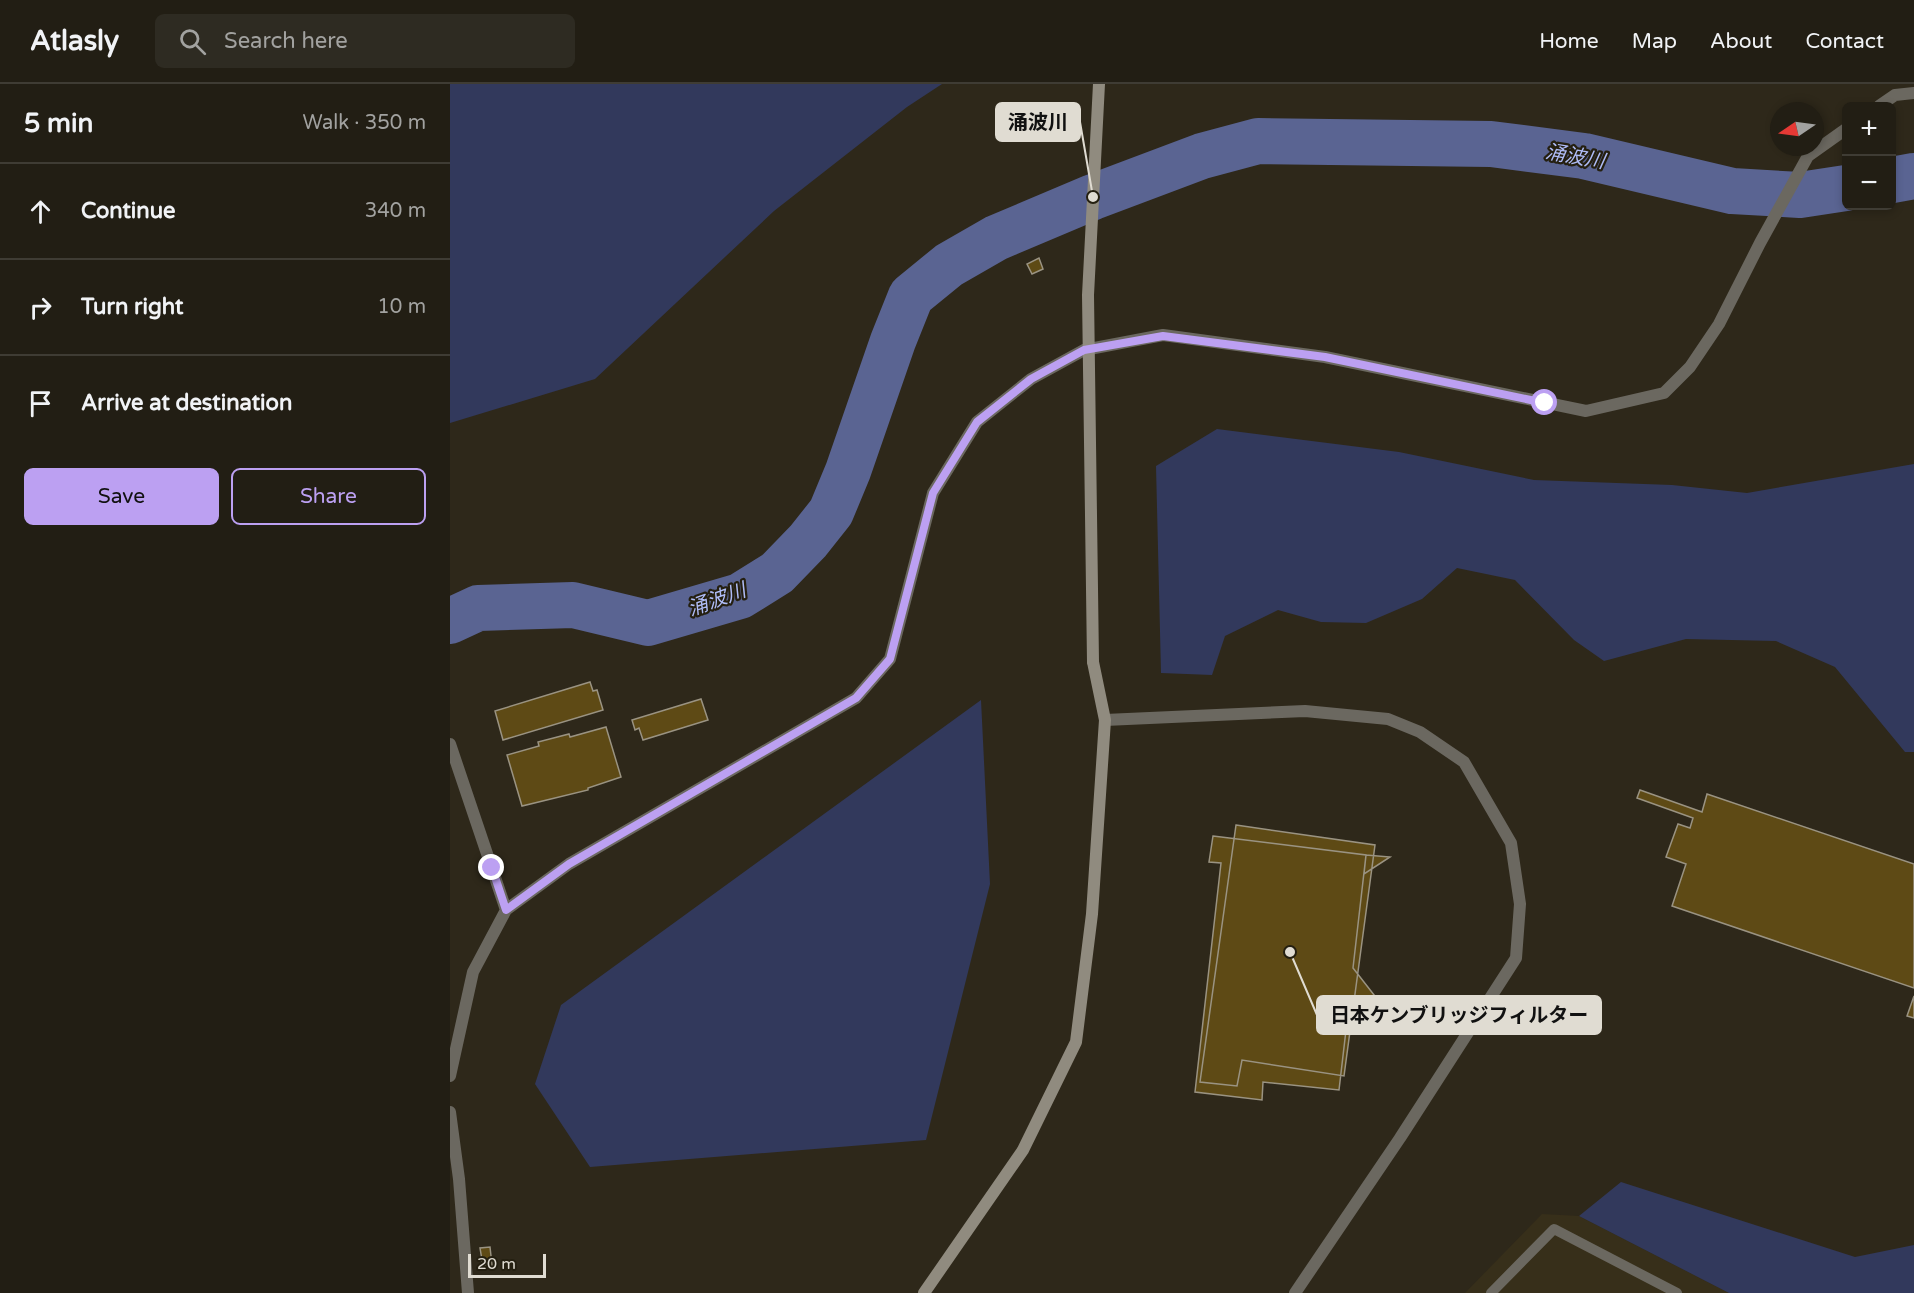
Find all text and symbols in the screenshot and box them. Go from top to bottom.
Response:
search box [155,14,575,68]
text: Atlasly [30,24,119,58]
icon: search [176,25,209,58]
text: Search here [224,28,348,54]
text: Home [1539,29,1599,54]
text: Map [1632,29,1677,54]
text: About [1710,29,1772,54]
text: Contact [1805,29,1884,54]
north arrow [1770,102,1824,156]
map controls [1842,102,1896,210]
button: + [1842,102,1896,156]
callout: 涌波川 [996,103,1080,141]
text: 5 min [24,108,93,139]
text: Walk · 350 m [303,111,426,135]
text: 涌波川 [1008,111,1068,135]
water label: 涌波川 [1543,140,1609,174]
button: − [1842,156,1896,210]
icon: ahead [24,195,57,228]
text: Continue [81,198,176,224]
text: 340 m [365,199,426,223]
icon: right [24,291,57,324]
text: Turn right [81,294,183,320]
text: 10 m [377,295,426,319]
icon: arrive [24,387,57,420]
route start [1531,389,1557,415]
text: Arrive at destination [81,390,292,416]
button: Save [24,468,219,525]
button: Share [231,468,426,525]
water label: 涌波川 [685,578,751,622]
route end [478,854,504,880]
callout: 日本ケンブリッジフィルター [1317,996,1601,1034]
text: 日本ケンブリッジフィルター [1330,1004,1588,1028]
scale bar [468,1251,546,1278]
text: 20 m [477,1254,516,1274]

